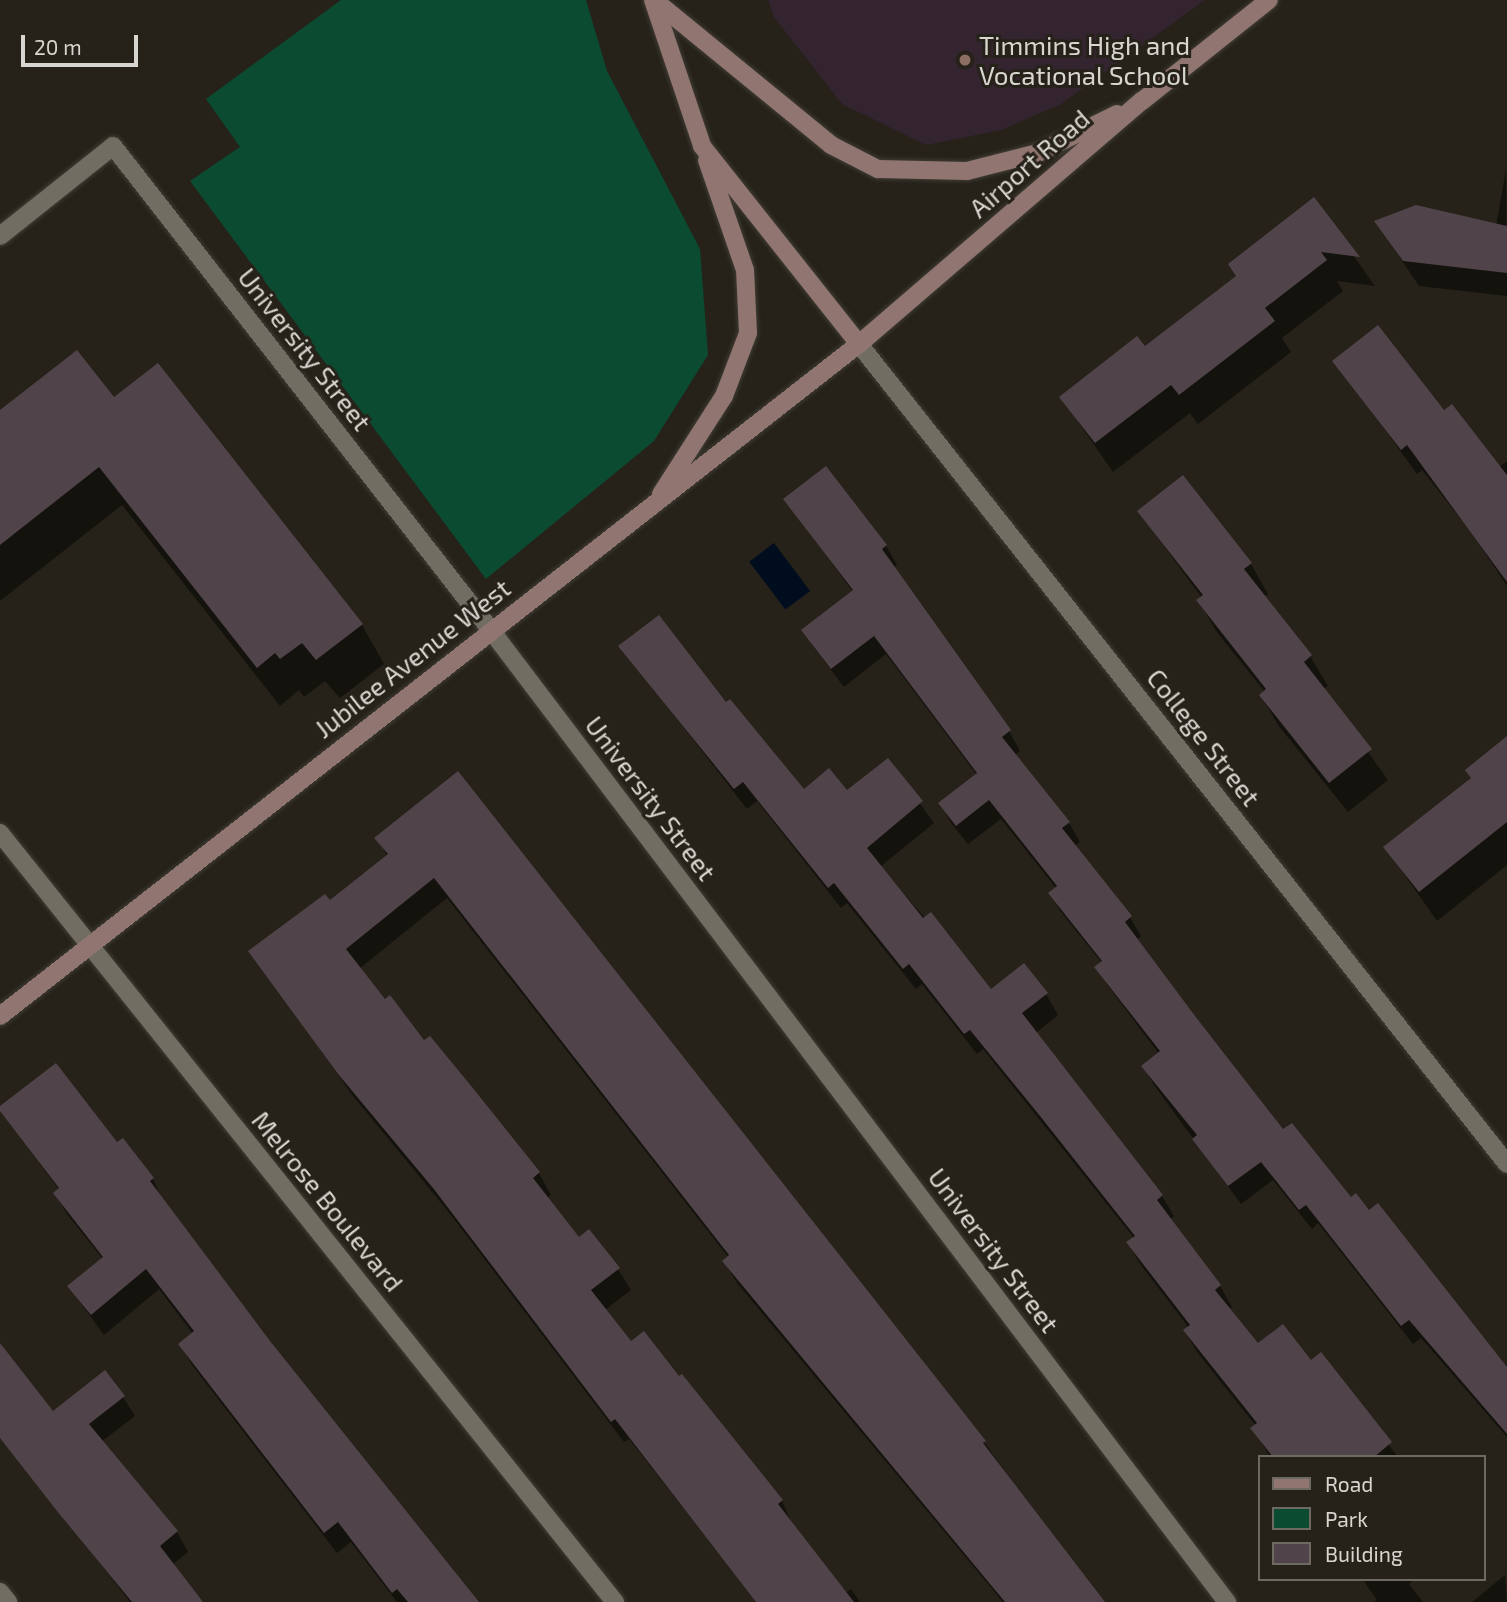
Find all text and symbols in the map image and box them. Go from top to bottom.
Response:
scale bar [24,21,142,65]
place label: Timmins High and Vocational School [979,29,1190,90]
text: 20 m [34,34,82,59]
marker: Timmins High and Vocational School [957,52,973,68]
street label: Airport Road [963,102,1095,224]
street label: University Street [232,261,378,437]
street label: Jubilee Avenue West [308,572,516,744]
street label: College Street [1141,662,1267,812]
street label: University Street [579,709,723,887]
street label: Melrose Boulevard [246,1105,410,1297]
street label: University Street [922,1161,1066,1339]
legend [1258,1455,1486,1581]
text: Road [1325,1471,1373,1496]
text: Park [1325,1506,1368,1531]
text: Building [1325,1541,1403,1566]

